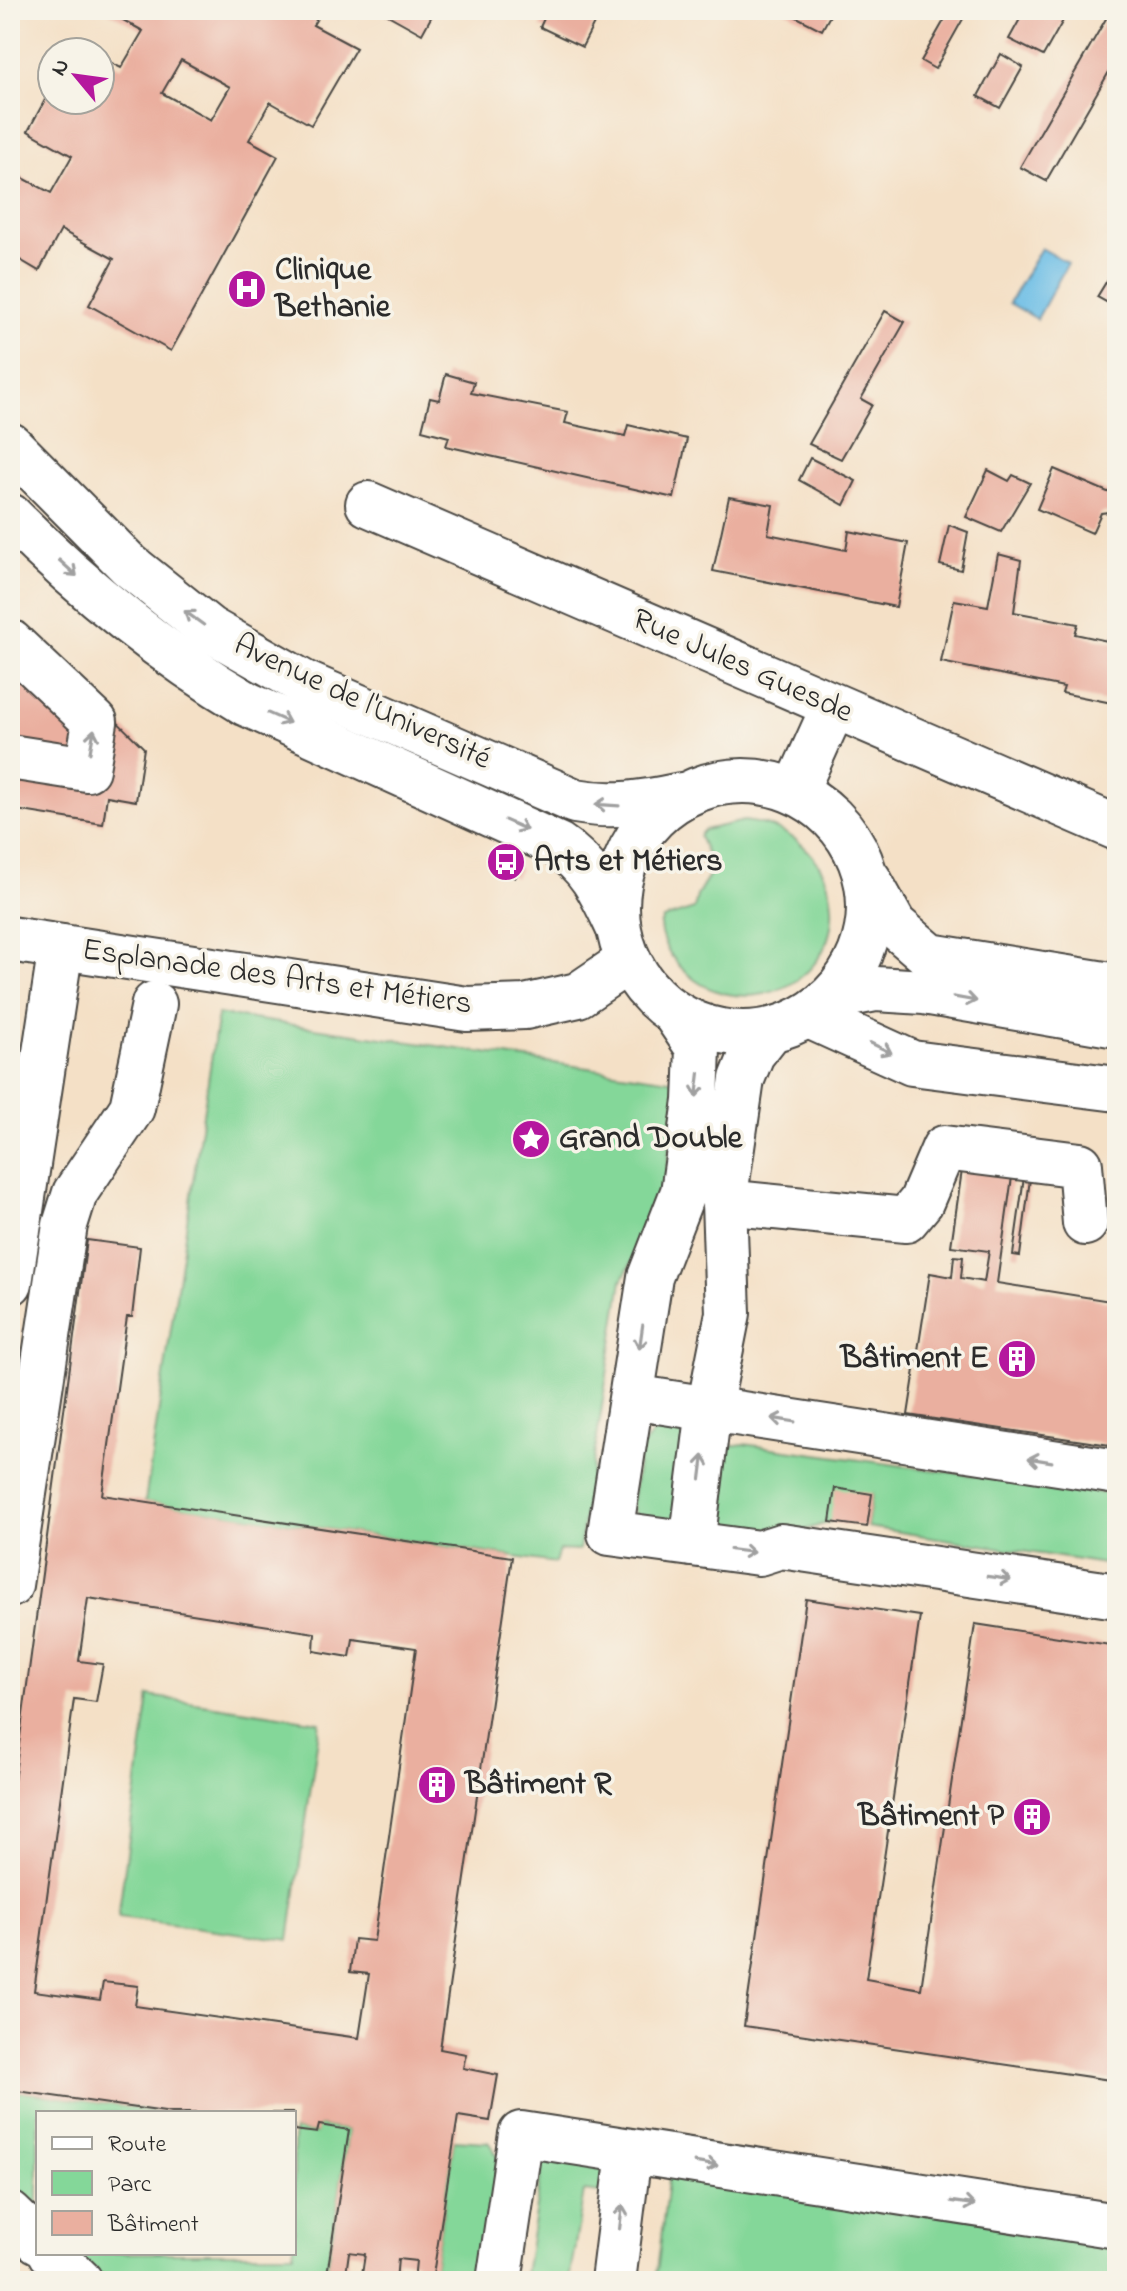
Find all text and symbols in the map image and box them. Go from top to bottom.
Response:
north arrow [36,36,116,116]
text: N [44,54,79,82]
place label: Clinique Bethanie [273,248,392,332]
hospital icon: Clinique Bethanie [226,268,268,310]
one-way arrow [58,559,78,578]
street label: Rue Jules Guesde [624,597,861,737]
one-way arrow [184,610,205,627]
street label: Avenue de l'Université [226,623,499,784]
one-way arrow [267,711,291,726]
one-way arrow [85,729,100,754]
one-way arrow [594,797,621,812]
one-way arrow [503,818,527,833]
place label: Arts et Métiers [534,839,723,886]
bus stop icon: Arts et Métiers [485,841,527,883]
street label: Esplanade des Arts et Métiers [79,927,475,1029]
one-way arrow [951,993,977,1008]
one-way arrow [868,1040,892,1056]
one-way arrow [690,1071,705,1098]
place label: Grand Double [559,1116,744,1163]
place icon: Grand Double [510,1118,552,1160]
one-way arrow [633,1324,648,1349]
place label: Bâtiment E [839,1336,989,1383]
building icon: Bâtiment E [996,1338,1038,1380]
one-way arrow [771,1412,796,1427]
one-way arrow [1028,1452,1053,1467]
one-way arrow [695,1455,710,1480]
one-way arrow [729,1543,755,1558]
one-way arrow [986,1571,1011,1586]
place label: Bâtiment R [463,1762,613,1809]
building icon: Bâtiment R [416,1764,458,1806]
place label: Bâtiment P [856,1794,1004,1841]
building icon: Bâtiment P [1011,1796,1053,1838]
legend [36,2111,296,2255]
text: Route [108,2128,166,2163]
one-way arrow [693,2157,718,2172]
text: Parc [108,2168,152,2203]
one-way arrow [950,2196,975,2211]
one-way arrow [613,2204,628,2231]
text: Bâtiment [107,2208,199,2243]

